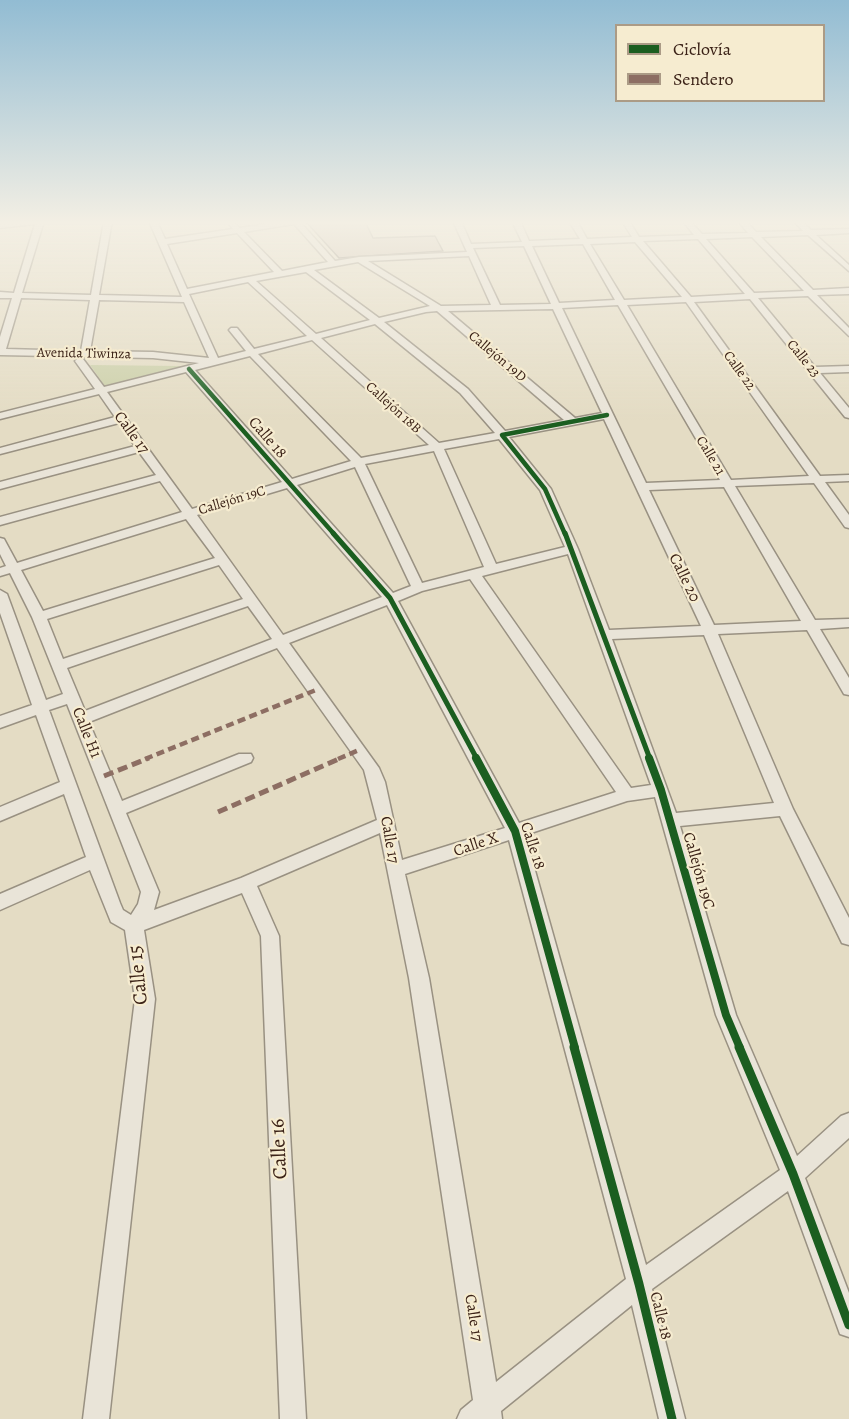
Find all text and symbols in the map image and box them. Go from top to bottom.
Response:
legend [615,24,825,102]
text: Ciclovía [673,37,731,61]
text: Sendero [673,67,734,91]
street label: Callejón 19D [465,328,529,386]
street label: Calle 23 [783,337,823,381]
street label: Avenida Tiwinza [37,345,131,363]
street label: Calle 22 [719,348,759,394]
street label: Callejón 18B [362,379,424,437]
street label: Calle 17 [109,408,153,458]
street label: Calle 18 [244,413,290,463]
street label: Calle 21 [692,433,728,479]
street label: Callejón 19C [196,483,268,519]
street label: Calle 20 [664,551,704,605]
street label: Calle H1 [67,705,105,761]
street label: Calle 17 [375,815,403,865]
street label: Calle 18 [515,820,549,872]
street label: Calle X [451,828,501,862]
street label: Callejón 19C [678,830,718,912]
street label: Calle 15 [124,944,154,1006]
street label: Calle 16 [266,1118,294,1180]
street label: Calle 18 [645,1290,675,1342]
street label: Calle 17 [460,1293,486,1343]

